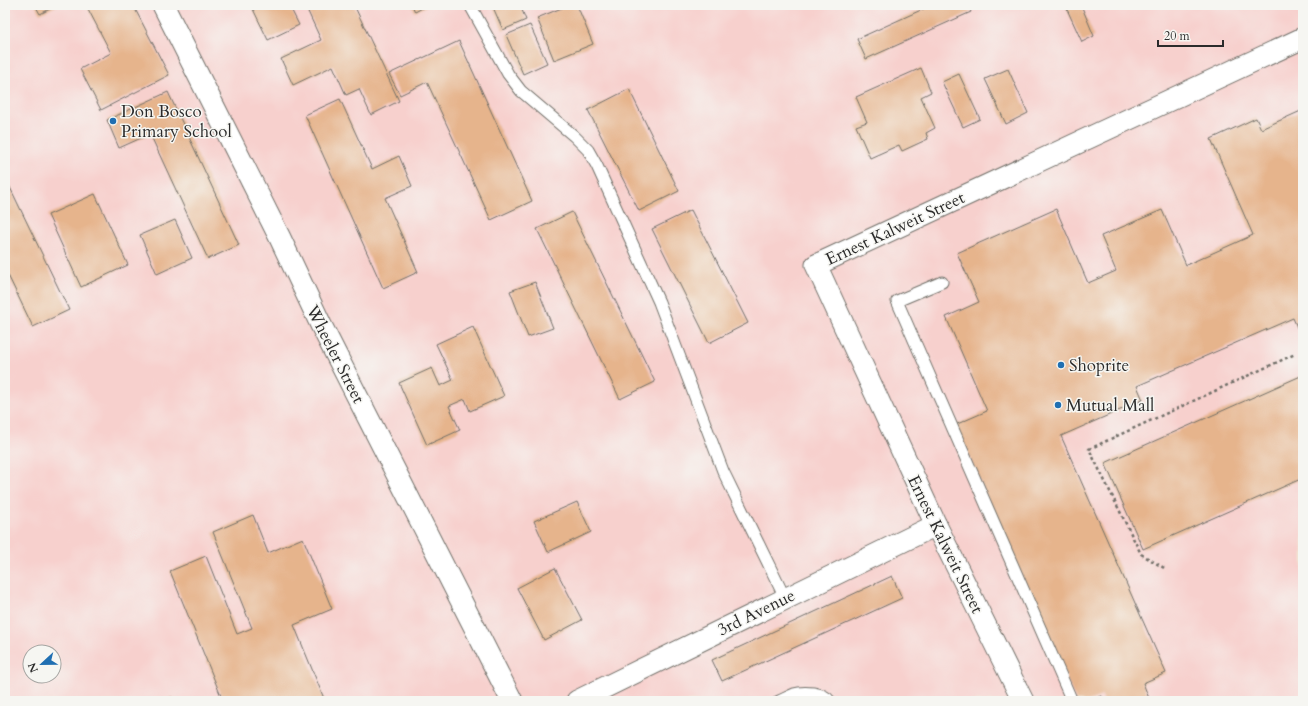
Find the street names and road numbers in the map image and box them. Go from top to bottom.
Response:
street label: Ernest Kalweit Street [822,186,969,271]
street label: Wheeler Street [301,300,370,408]
street label: Ernest Kalweit Street [902,471,989,618]
street label: 3rd Avenue [714,584,799,641]

